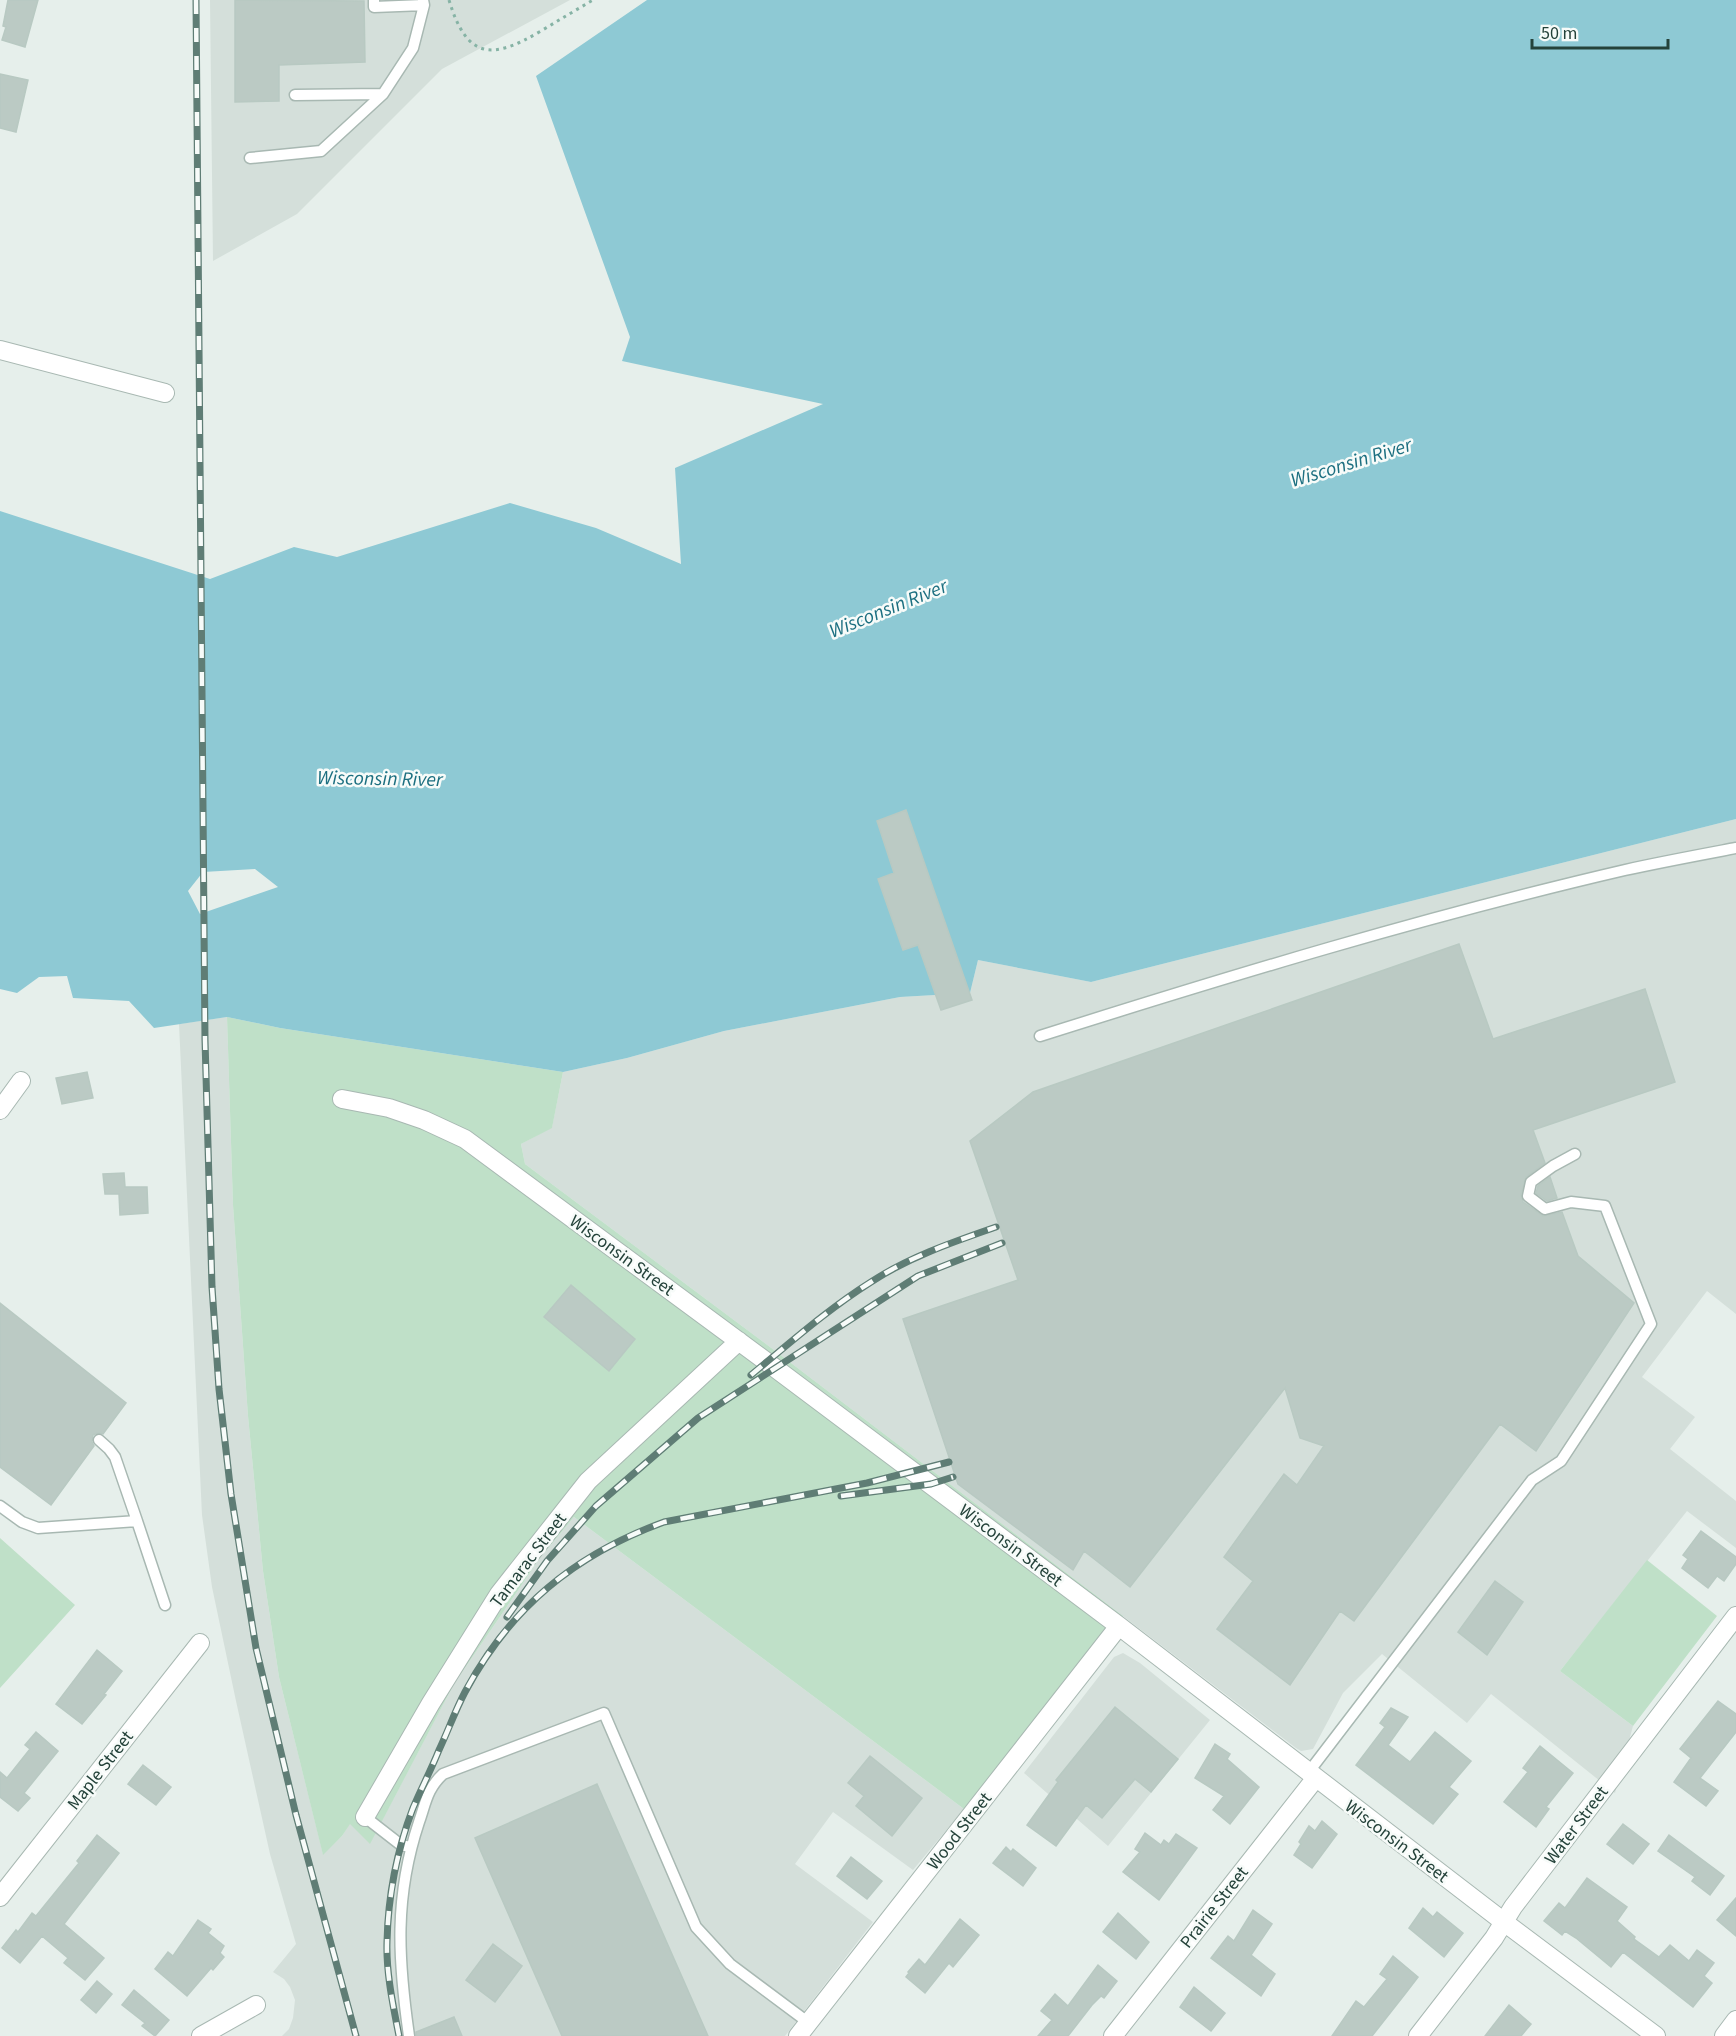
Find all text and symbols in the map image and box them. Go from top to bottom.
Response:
scale bar [1532,12,1668,50]
text: 50 m [1541,21,1577,46]
water label: Wisconsin River [1287,431,1417,495]
water label: Wisconsin River [825,572,953,645]
water label: Wisconsin River [317,764,444,794]
street label: Wisconsin Street [564,1209,679,1302]
street label: Wisconsin Street [954,1498,1068,1593]
street label: Tamarac Street [484,1508,572,1613]
street label: Maple Street [61,1725,139,1815]
street label: Water Street [1539,1781,1614,1870]
street label: Wood Street [921,1787,998,1875]
street label: Wisconsin Street [1340,1794,1454,1889]
street label: Prairie Street [1174,1861,1254,1954]

